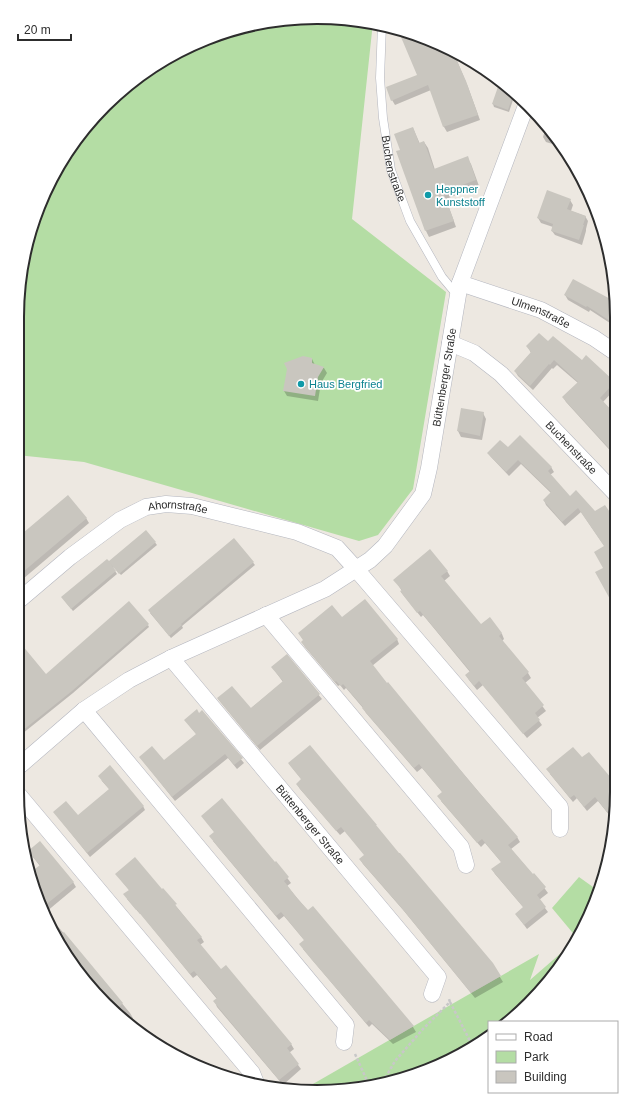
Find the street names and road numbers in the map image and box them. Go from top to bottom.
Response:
street label: Buchenstraße [380,134,408,204]
street label: Ulmenstraße [510,295,572,330]
street label: Büttenberger Straße [430,327,458,427]
street label: Buchenstraße [543,419,599,476]
street label: Ahornstraße [147,498,209,516]
street label: Büttenberger Straße [274,782,347,867]

